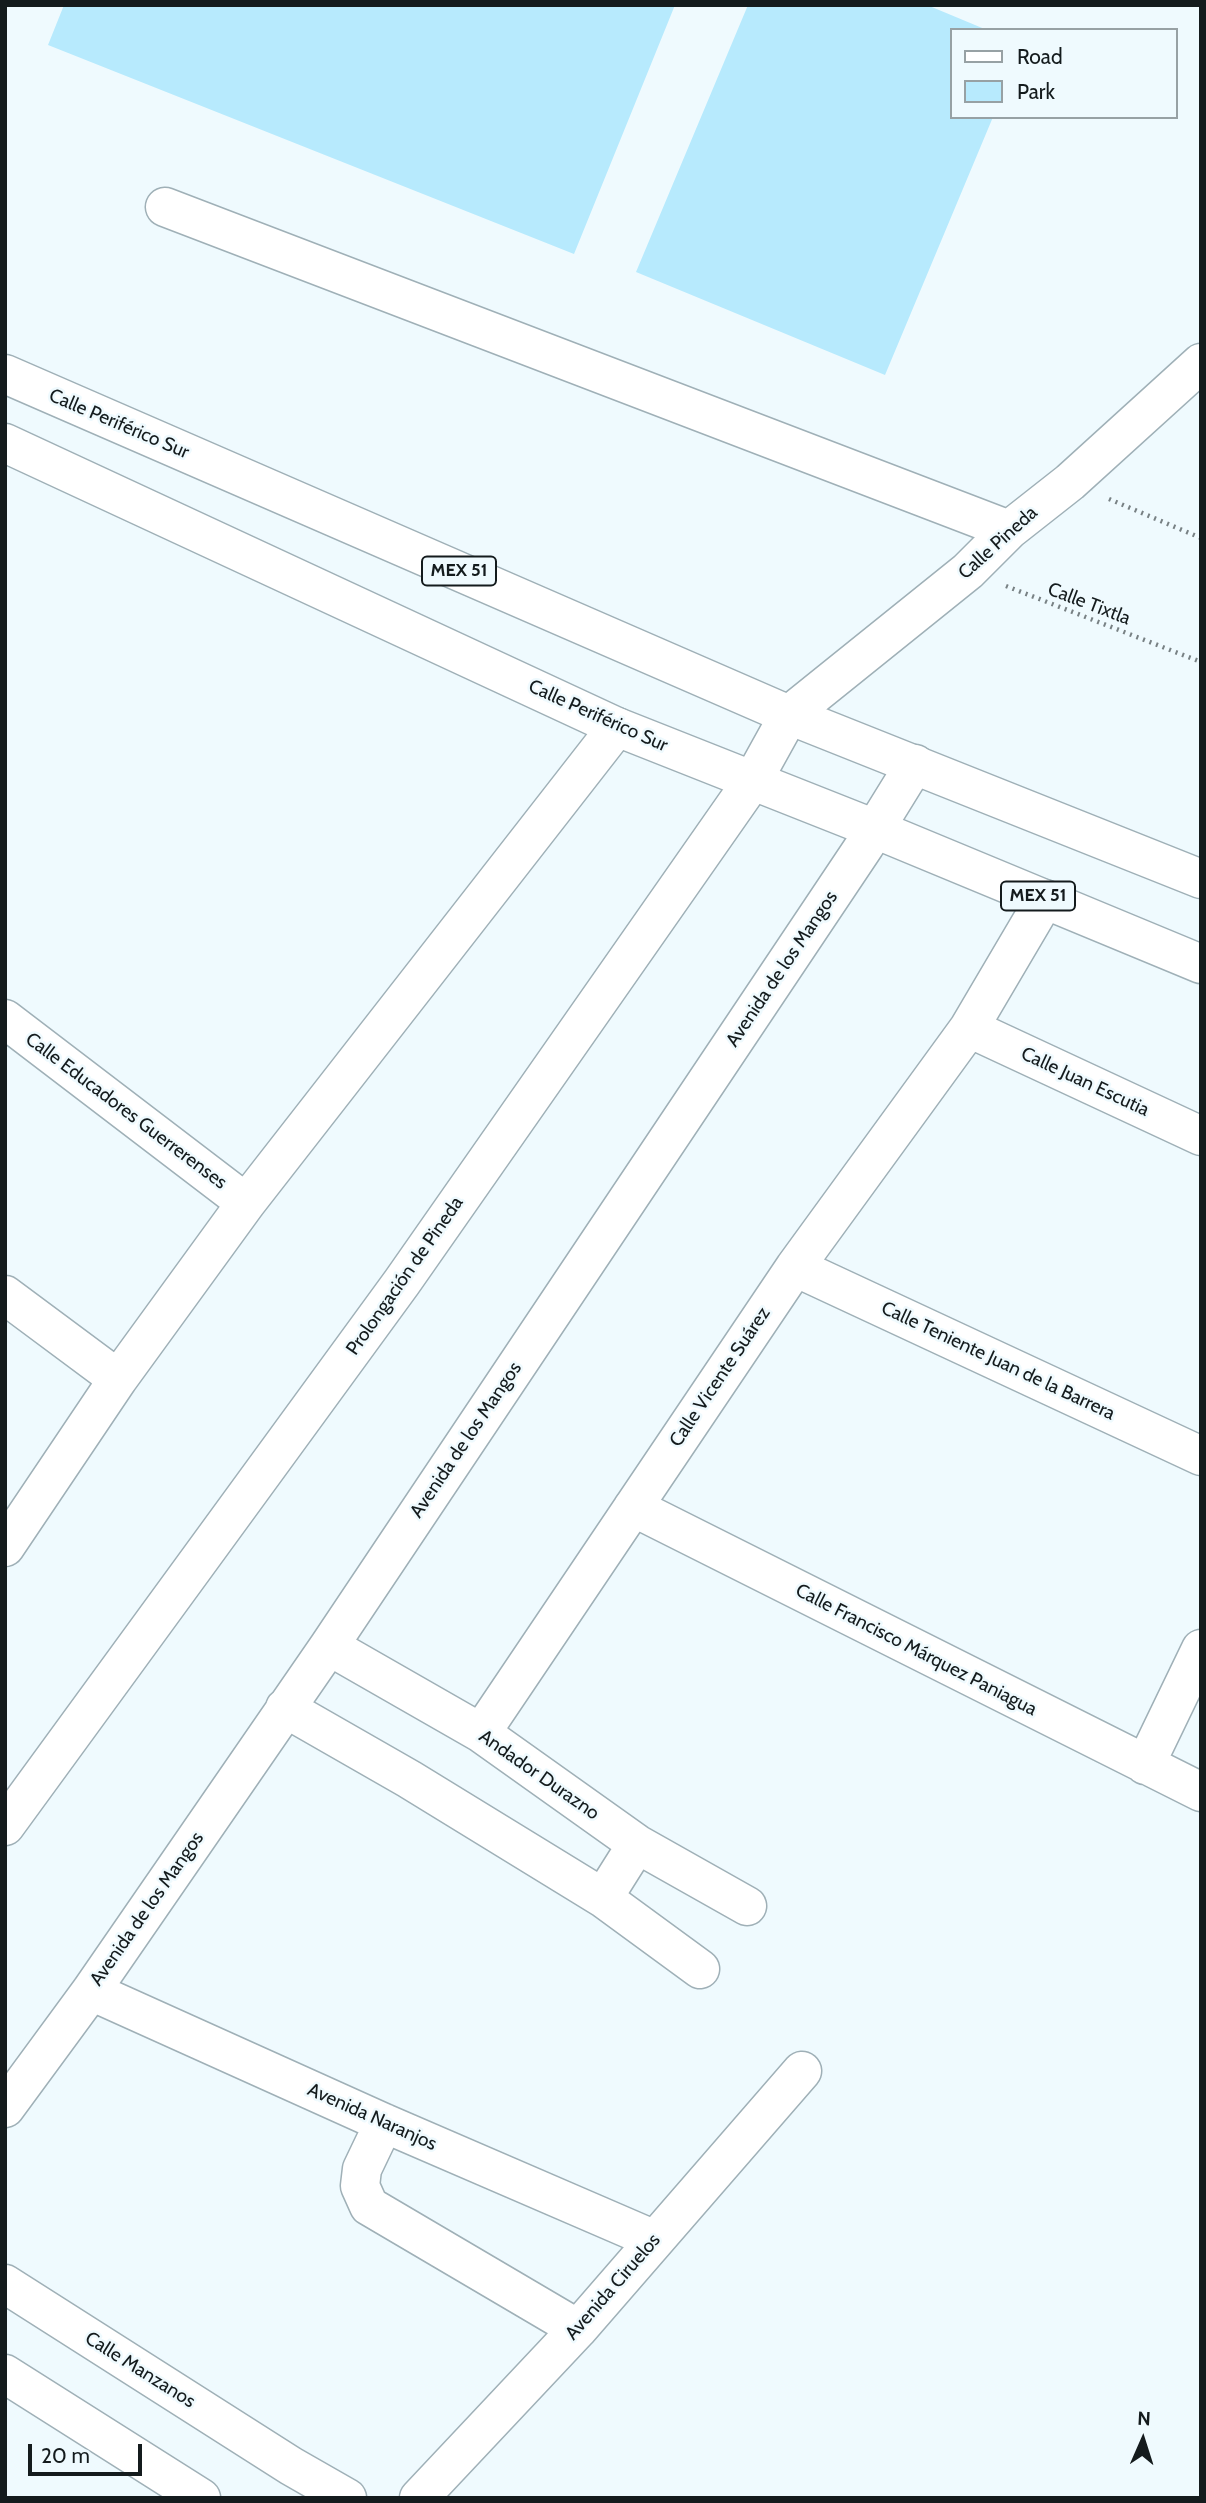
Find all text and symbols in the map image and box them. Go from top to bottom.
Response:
legend [950,28,1178,119]
text: Road [1017,44,1063,69]
text: Park [1017,79,1055,104]
street label: Calle Periférico Sur [45,384,193,464]
street label: Calle Pineda [954,502,1042,584]
road number: MEX 51 [422,556,496,586]
street label: Calle Tixtla [1044,578,1134,630]
street label: Calle Periférico Sur [525,675,671,757]
road number: MEX 51 [1001,882,1075,911]
street label: Avenida de los Mangos [721,887,843,1051]
street label: Calle Educadores Guerrerenses [21,1028,231,1194]
street label: Calle Juan Escutia [1017,1042,1153,1122]
street label: Prolongación de Pineda [342,1192,468,1360]
street label: Calle Teniente Juan de la Barrera [878,1297,1118,1425]
street label: Calle Vicente Suárez [665,1303,775,1451]
street label: Avenida de los Mangos [405,1358,527,1522]
street label: Calle Francisco Márquez Paniagua [791,1579,1041,1721]
street label: Andador Durazno [474,1725,604,1825]
street label: Avenida de los Mangos [85,1828,209,1990]
street label: Avenida Naranjos [304,2078,440,2156]
street label: Avenida Ciruelos [561,2229,665,2345]
street label: Calle Manzanos [81,2327,199,2413]
north arrow [1108,2405,1178,2475]
text: N [1137,2407,1151,2430]
scale bar [32,2430,145,2474]
text: 20 m [41,2443,90,2468]

